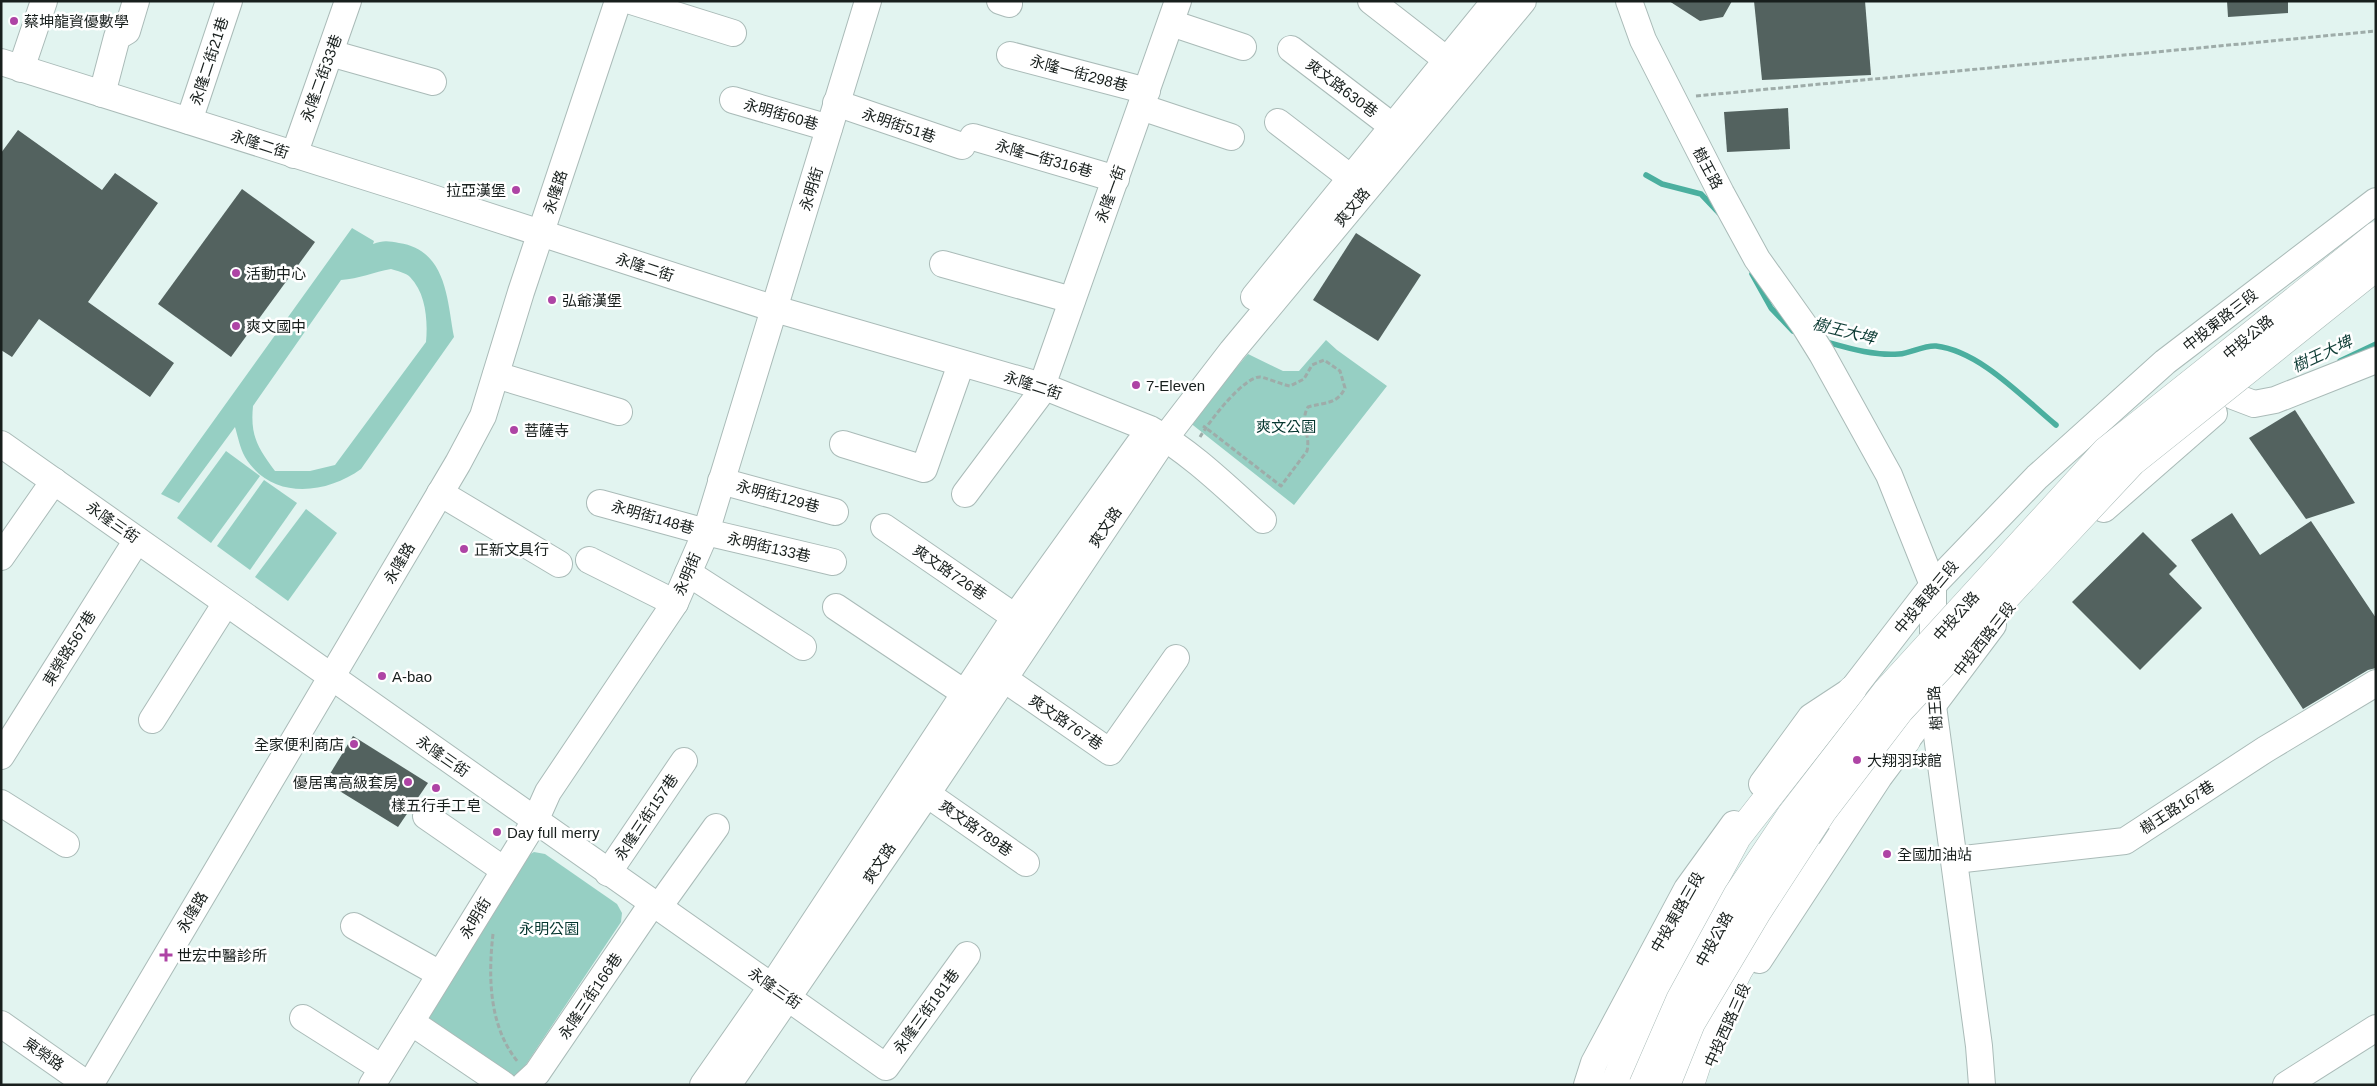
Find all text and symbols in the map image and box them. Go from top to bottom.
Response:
place label: 蔡坤龍資優數學 [24,13,129,30]
marker: 蔡坤龍資優數學 [8,15,20,27]
street label: 永隆二街21巷 [187,15,231,107]
street label: 永隆二街33巷 [297,32,345,124]
street label: 永隆一街298巷 [1028,52,1130,94]
street label: 爽文路630巷 [1303,56,1381,120]
street label: 永明街60巷 [742,95,820,133]
street label: 永明街51巷 [860,104,938,146]
street label: 永隆二街 [229,127,291,161]
street label: 永隆一街316巷 [994,136,1094,180]
street label: 樹王路 [1690,144,1726,192]
street label: 永隆一街 [1092,163,1128,225]
street label: 永明街 [796,165,826,213]
street label: 永隆路 [540,168,570,216]
place label: 拉亞漢堡 [446,182,506,199]
marker: 拉亞漢堡 [510,184,522,196]
street label: 爽文路 [1331,184,1373,230]
street label: 永隆二街 [614,250,676,284]
place label: 活動中心 [246,265,306,282]
marker: 活動中心 [230,267,242,279]
street label: 中投東路三段 [2179,286,2261,354]
place label: 弘爺漢堡 [562,292,622,309]
marker: 弘爺漢堡 [546,294,558,306]
street label: 中投公路 [2219,312,2277,362]
water label: 樹王大埤 [1811,315,1879,347]
place label: 爽文國中 [246,318,306,335]
marker: 爽文國中 [230,320,242,332]
water label: 樹王大埤 [2289,332,2356,375]
street label: 永隆二街 [1002,368,1064,402]
place label: 7-Eleven [1146,377,1205,394]
marker: 7-Eleven [1130,379,1142,391]
park label: 爽文公園 [1256,418,1316,435]
place label: 菩薩寺 [524,422,569,439]
marker: 菩薩寺 [508,424,520,436]
street label: 永明街129巷 [735,477,821,515]
street label: 永明街148巷 [610,497,696,537]
street label: 永隆三街 [84,498,142,546]
street label: 爽文路 [1085,504,1125,550]
street label: 永明街133巷 [726,529,812,565]
street label: 永隆路 [380,539,418,587]
place label: 正新文具行 [474,541,549,558]
street label: 爽文路726巷 [910,541,990,603]
marker: 正新文具行 [458,543,470,555]
street label: 永明街 [670,550,704,598]
street label: 中投東路三段 [1891,557,1961,637]
street label: 中投公路 [1930,588,1982,644]
street label: 中投西路三段 [1950,598,2018,680]
street label: 東榮路567巷 [39,607,99,689]
place label: A-bao [392,668,432,685]
marker: A-bao [376,670,388,682]
street label: 樹王路 [1925,685,1945,731]
street label: 爽文路767巷 [1026,691,1106,753]
street label: 永隆三街 [414,732,472,780]
place label: 全家便利商店 [254,736,344,753]
marker: 全家便利商店 [348,738,360,750]
place label: 大翔羽球館 [1867,752,1942,769]
marker: 大翔羽球館 [1851,754,1863,766]
street label: 永隆三街157巷 [611,771,681,863]
place label: 優居寓高級套房 [293,774,398,791]
marker: 優居寓高級套房 [402,776,414,788]
street label: 樹王路167巷 [2137,777,2217,837]
marker: 樣五行手工皂 [430,782,442,794]
place label: 樣五行手工皂 [391,797,481,814]
street label: 爽文路789巷 [936,797,1016,859]
place label: Day full merry [507,824,600,841]
marker: Day full merry [491,826,503,838]
street label: 爽文路 [859,840,899,886]
place label: 全國加油站 [1897,846,1972,863]
marker: 全國加油站 [1881,848,1893,860]
street label: 中投東路三段 [1647,869,1707,955]
street label: 永隆路 [173,888,211,936]
street label: 永明街 [456,894,494,942]
street label: 中投公路 [1692,909,1736,969]
park label: 永明公園 [519,920,579,937]
place label: 世宏中醫診所 [177,947,267,964]
marker: 世宏中醫診所 [159,948,173,962]
street label: 永隆三街166巷 [555,950,625,1042]
street label: 永隆三街 [746,964,804,1012]
street label: 永隆三街181巷 [890,966,962,1056]
street label: 中投西路三段 [1701,980,1753,1070]
street label: 東榮路 [21,1034,67,1074]

